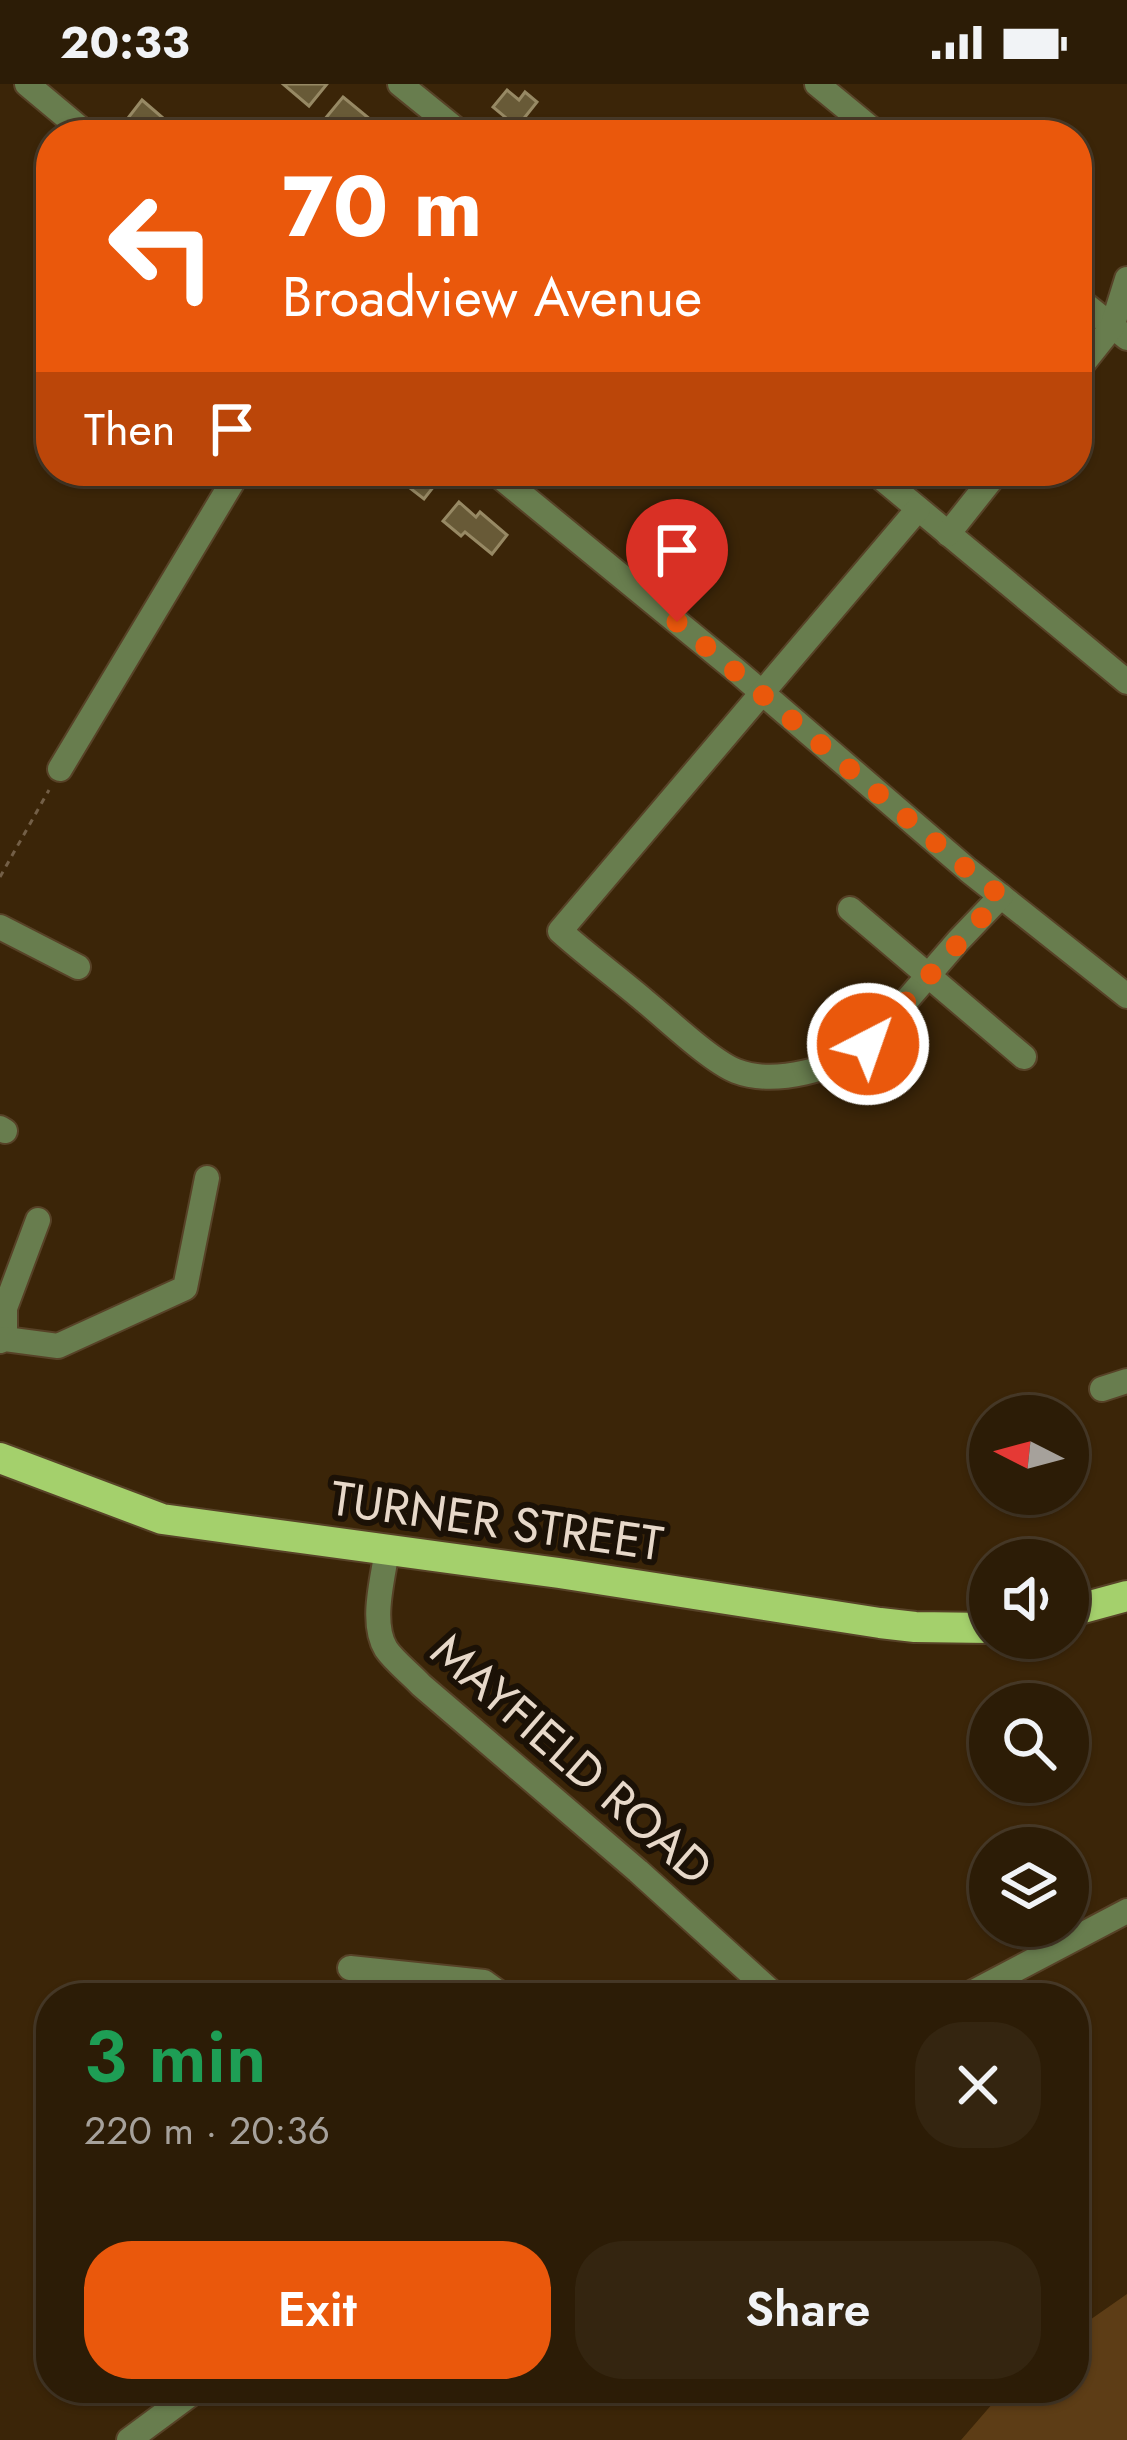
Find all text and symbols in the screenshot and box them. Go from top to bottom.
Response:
text: 20:33 [60,10,190,75]
text: 70 m [282,146,482,268]
icon: left [84,168,240,324]
text: Broadview Avenue [282,258,702,336]
icon: arrive [199,396,265,462]
text: Then [84,397,175,462]
pin [626,499,728,622]
icon: arrive [644,517,710,583]
position arrow [805,981,931,1107]
north arrow [969,1395,1089,1515]
map controls [969,1395,1089,1947]
street label: TURNER STREET [326,1464,668,1578]
button: sound [969,1539,1089,1659]
street label: MAYFIELD ROAD [416,1617,728,1901]
button: search [969,1683,1089,1803]
button: layers [969,1827,1089,1947]
text: 3 min [84,2005,267,2109]
button: close [915,2022,1041,2148]
text: 220 m · 20:36 [84,2102,330,2159]
button: Exit [84,2241,551,2379]
button: Share [575,2241,1041,2379]

